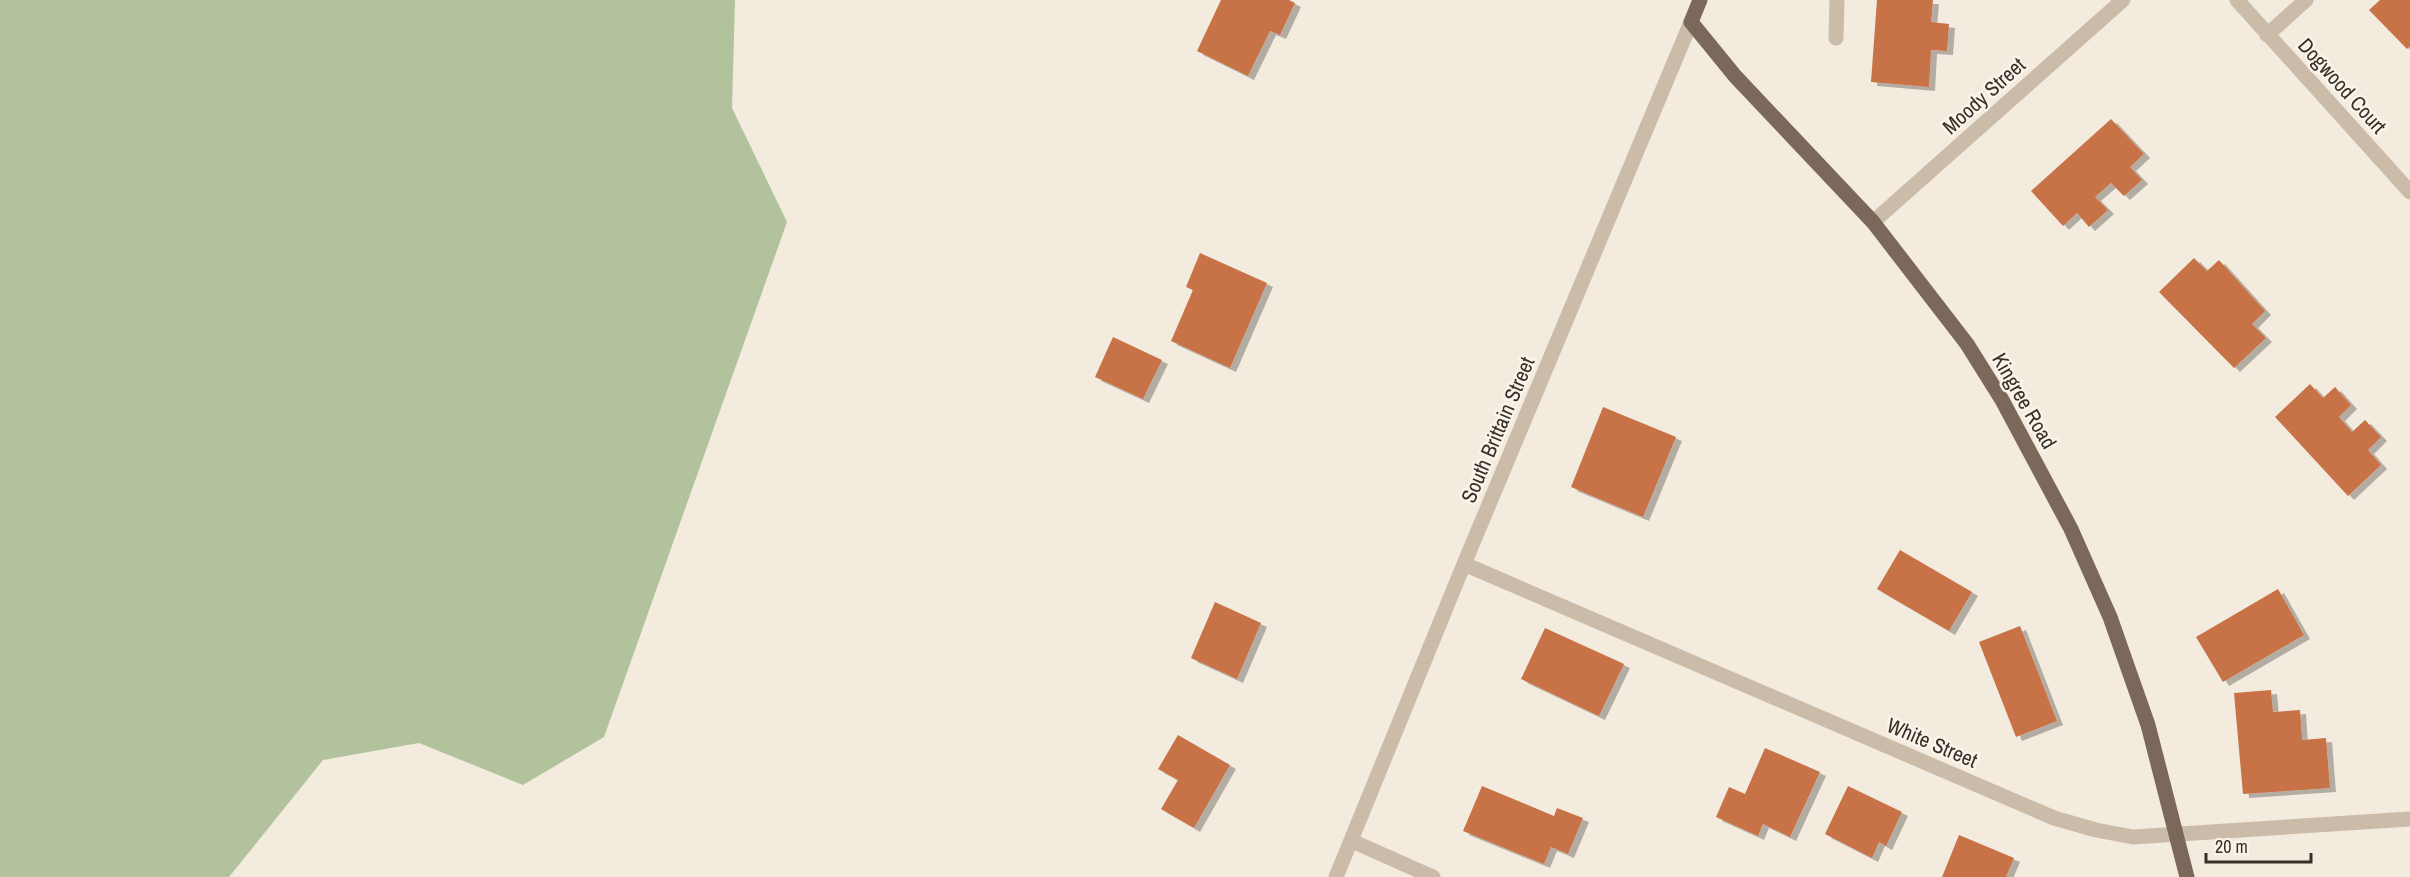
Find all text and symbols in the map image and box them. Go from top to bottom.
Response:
street label: Dogwood Court [2292,32,2393,140]
street label: Moody Street [1936,50,2032,141]
street label: Kingree Road [1985,347,2064,454]
street label: South Brittain Street [1454,352,1541,507]
street label: White Street [1882,710,1982,775]
scale bar [2206,826,2311,864]
text: 20 m [2215,834,2248,859]

